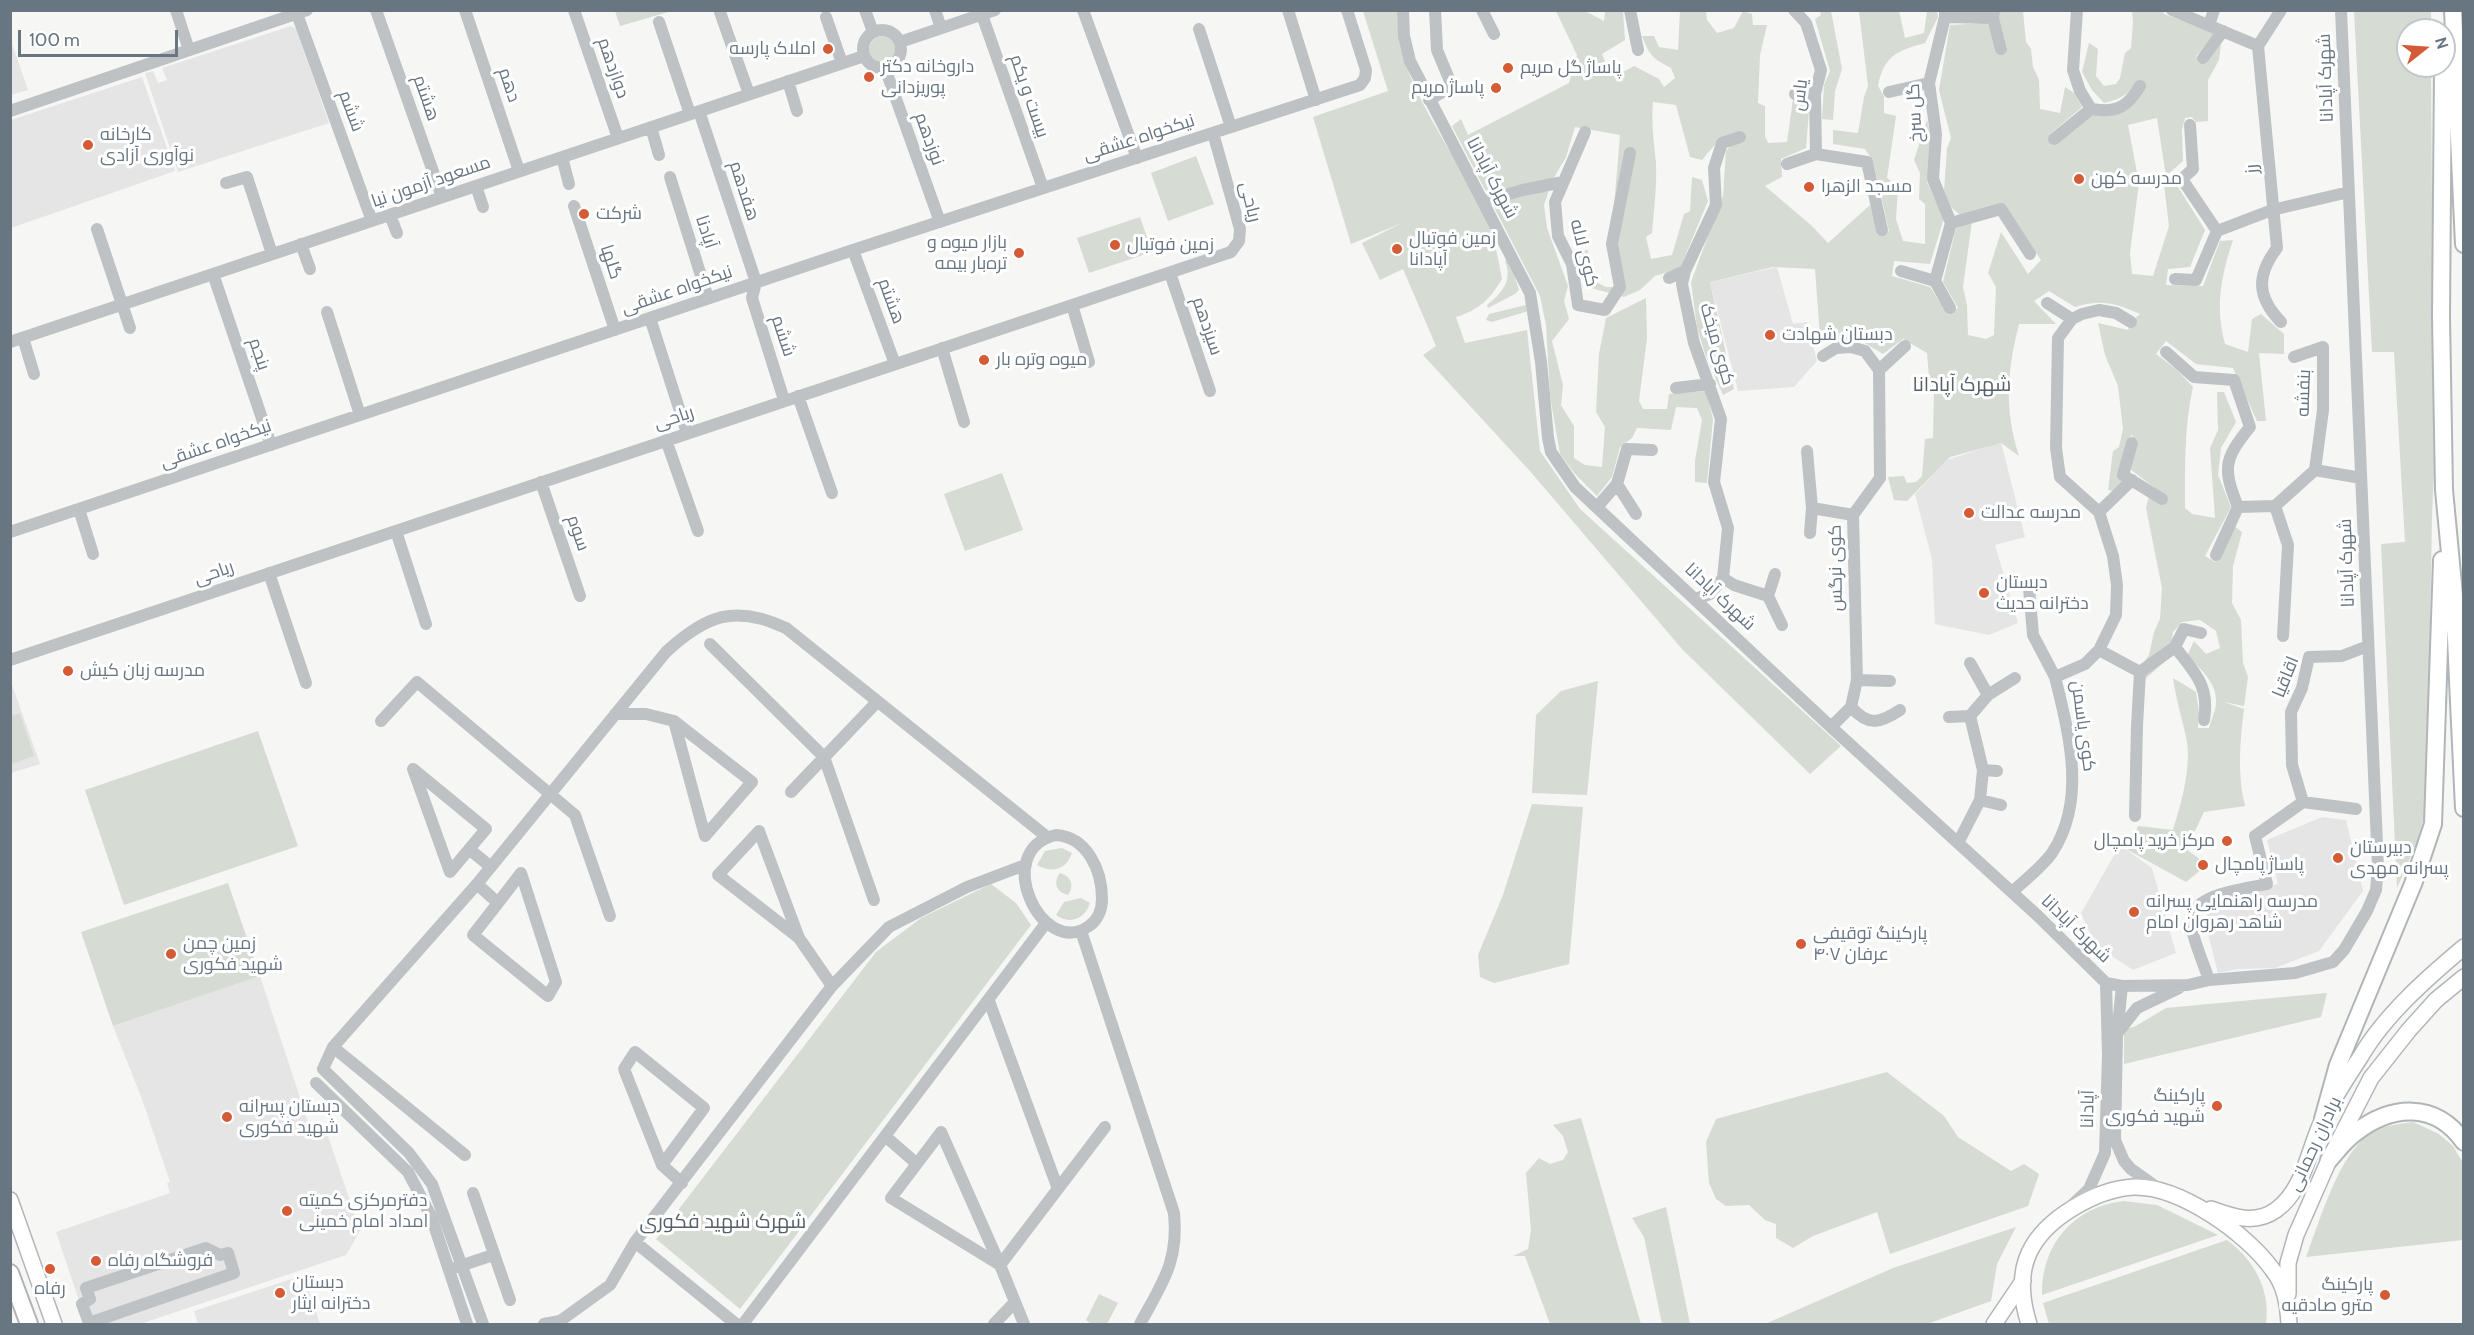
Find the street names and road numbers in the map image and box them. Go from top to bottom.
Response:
street label: شهرک آپادانا [2314,33,2338,123]
street label: دوازدهم [593,35,633,101]
street label: بیست و یکم [1005,51,1053,141]
street label: دهم [493,65,525,105]
street label: هشتم [408,72,444,124]
street label: یاس [1788,78,1812,112]
street label: گل سرخ [1903,83,1927,143]
street label: ششم [334,87,368,135]
street label: نوزدهم [909,110,949,168]
street label: نیکخواه عشقی [1080,110,1198,166]
street label: شهرک آپادانا [1462,134,1522,222]
street label: مسعود آزمون نیا [369,152,493,212]
street label: هفدهم [724,158,764,224]
street label: رز [2241,163,2263,175]
street label: ریاحی [1235,180,1265,224]
street label: آپادنا [691,213,721,251]
street label: کوی لاله [1565,217,1603,289]
street label: گلها [595,242,627,282]
street label: نیکخواه عشقی [619,261,735,319]
street label: هشتم [873,275,909,327]
street label: سیزدهم [1187,294,1227,358]
street label: کوی میخک [1695,301,1739,387]
street label: ششم [766,313,800,359]
street label: پنجم [243,335,275,373]
street label: بنفشه [2292,369,2316,417]
street label: ریاحی [651,401,697,435]
street label: نیکخواه عشقی [158,415,274,473]
street label: سوم [562,512,594,554]
street label: شهرک آپادانا [2335,518,2359,608]
street label: کوی نرگس [1824,525,1848,611]
street label: ریاحی [191,556,237,590]
street label: شهرک آپادانا [1680,559,1760,635]
street label: اقاقیا [2268,653,2304,701]
street label: کوی یاسمن [2066,679,2100,773]
street label: شهرک آپادانا [2037,890,2115,968]
street label: آپادانا [2077,1090,2099,1128]
street label: برادران رحمانی [2284,1093,2346,1195]

